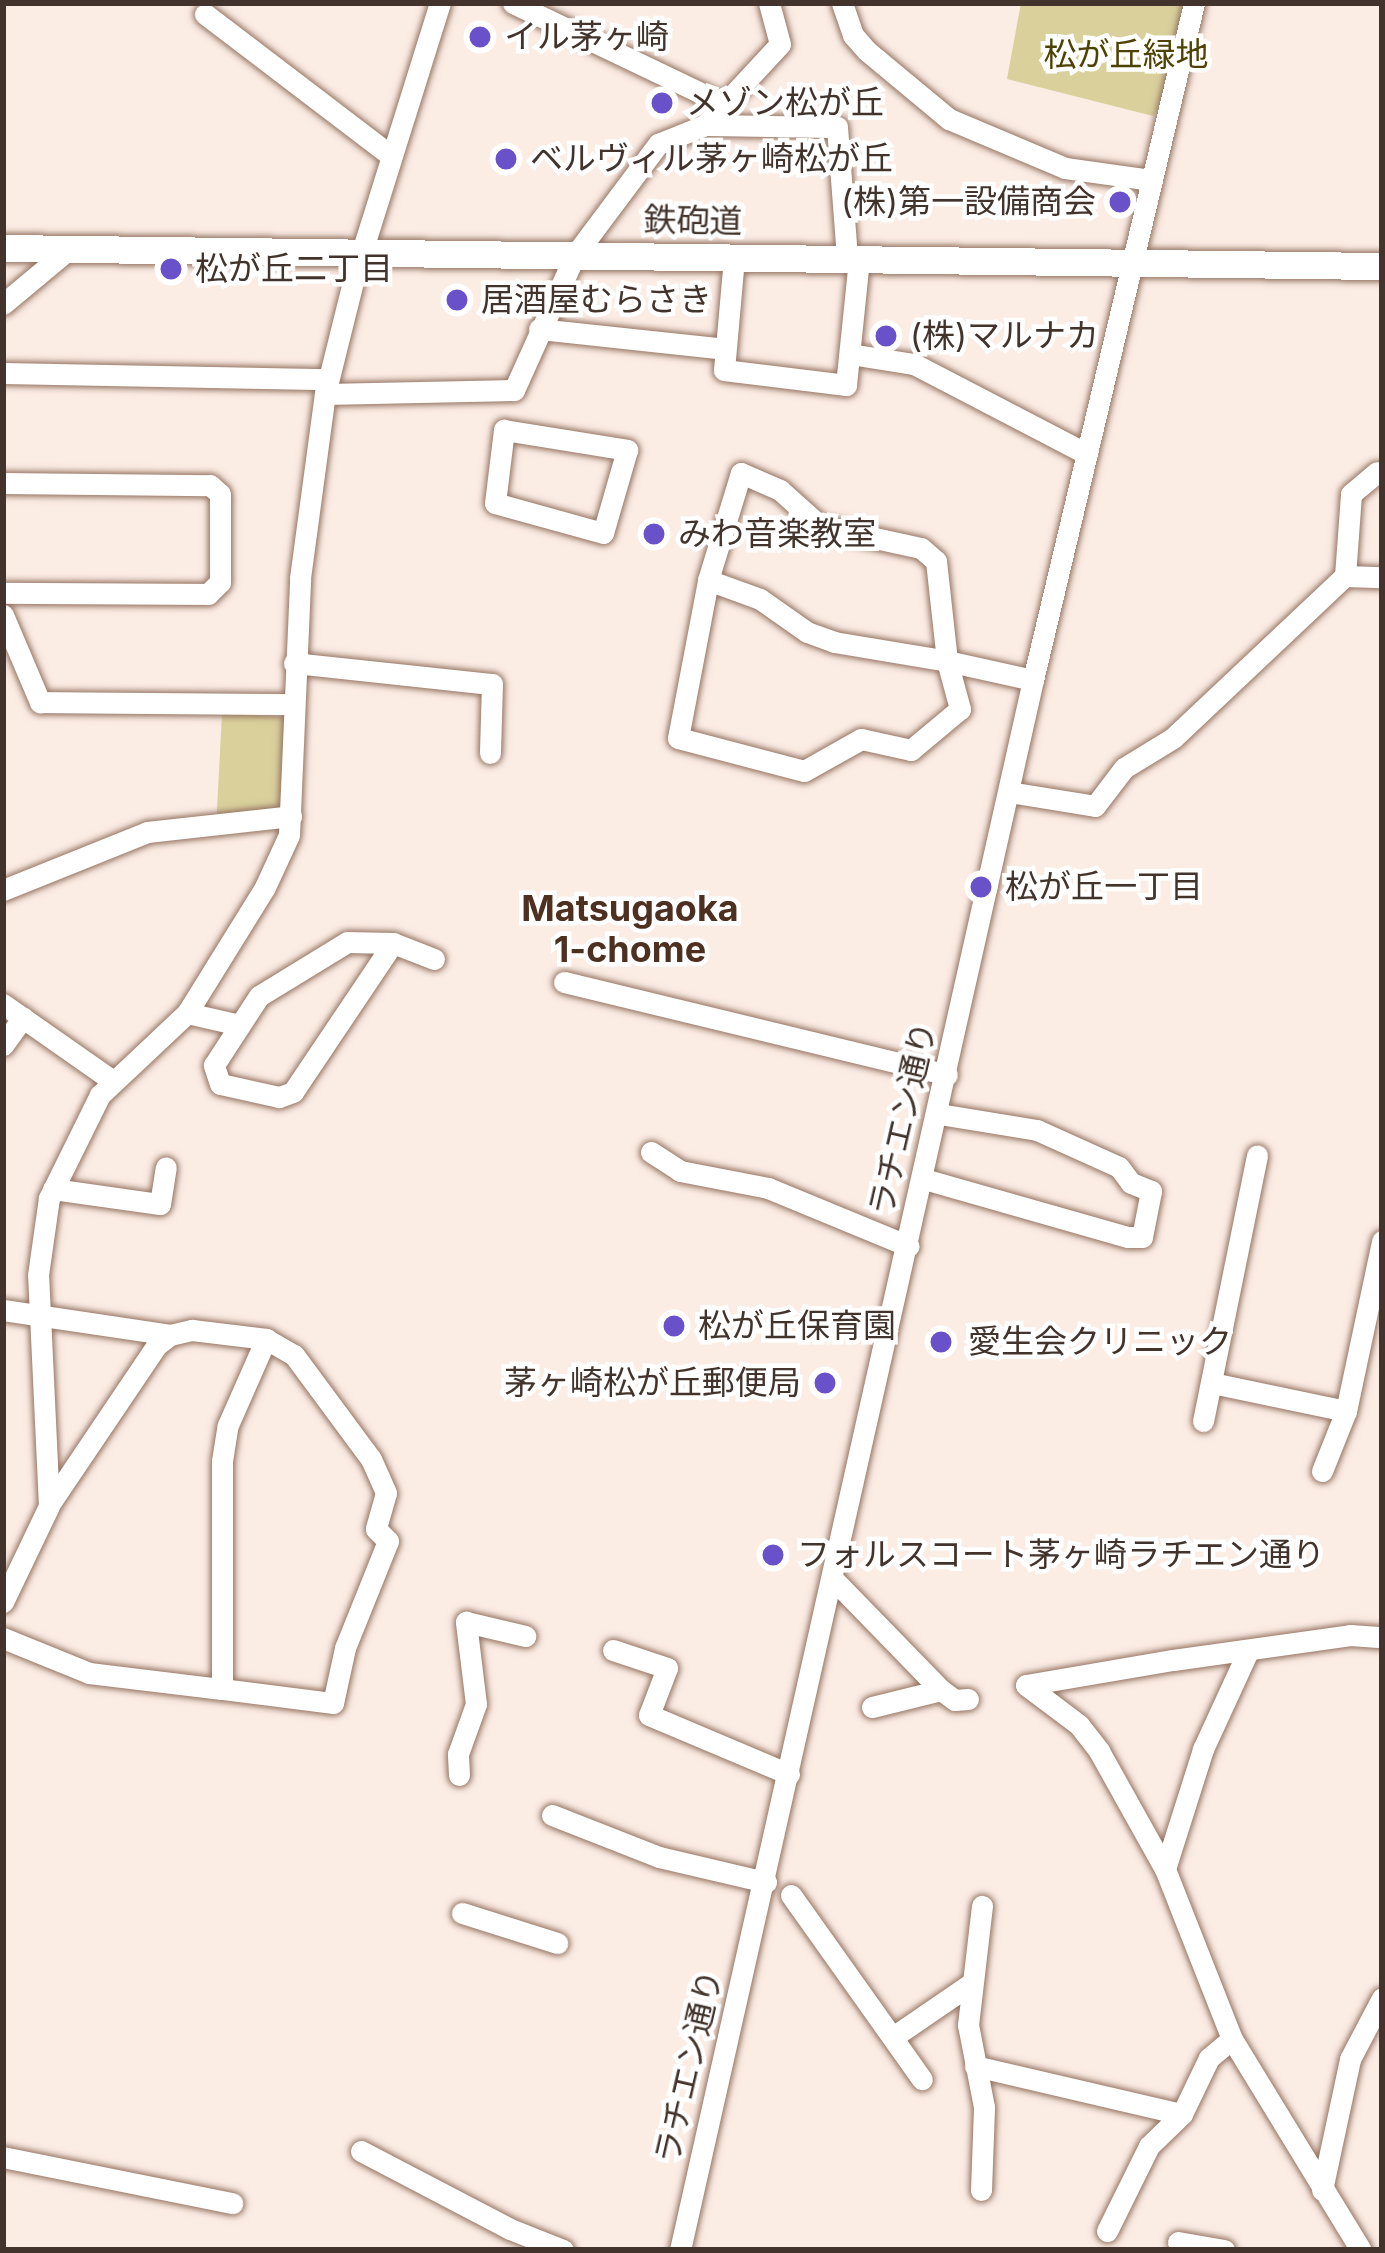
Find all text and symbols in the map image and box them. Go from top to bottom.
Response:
place label: イル茅ヶ崎 [504,17,669,57]
marker: イル茅ヶ崎 [467,24,493,50]
park label: 松が丘緑地 [1044,35,1208,75]
place label: メゾン松が丘 [686,83,884,123]
marker: メゾン松が丘 [649,90,675,116]
place label: ベルヴィル茅ヶ崎松が丘 [530,139,893,179]
marker: ベルヴィル茅ヶ崎松が丘 [493,146,519,172]
place label: (株)第一設備商会 [841,182,1096,222]
marker: (株)第一設備商会 [1107,189,1133,215]
street label: 鉄砲道 [643,200,743,242]
place label: 松が丘二丁目 [195,249,393,289]
marker: 松が丘二丁目 [158,256,184,282]
place label: 居酒屋むらさき [481,280,712,320]
marker: 居酒屋むらさき [444,287,470,313]
place label: (株)マルナカ [910,316,1099,356]
marker: (株)マルナカ [873,323,899,349]
place label: みわ音楽教室 [678,514,876,554]
marker: みわ音楽教室 [641,521,667,547]
place label: 松が丘一丁目 [1005,867,1203,907]
marker: 松が丘一丁目 [968,874,994,900]
district label: Matsugaoka 1-chome [521,886,739,971]
street label: ラチエン通り [861,1018,945,1220]
place label: 松が丘保育園 [698,1306,896,1346]
marker: 松が丘保育園 [661,1313,687,1339]
place label: 愛生会クリニック [968,1322,1232,1362]
marker: 愛生会クリニック [925,1326,957,1358]
place label: 茅ヶ崎松が丘郵便局 [504,1363,801,1403]
marker: 茅ヶ崎松が丘郵便局 [812,1370,838,1396]
place label: フォルスコート茅ヶ崎ラチエン通り [797,1535,1325,1575]
marker: フォルスコート茅ヶ崎ラチエン通り [760,1542,786,1568]
street label: ラチエン通り [647,1966,731,2168]

